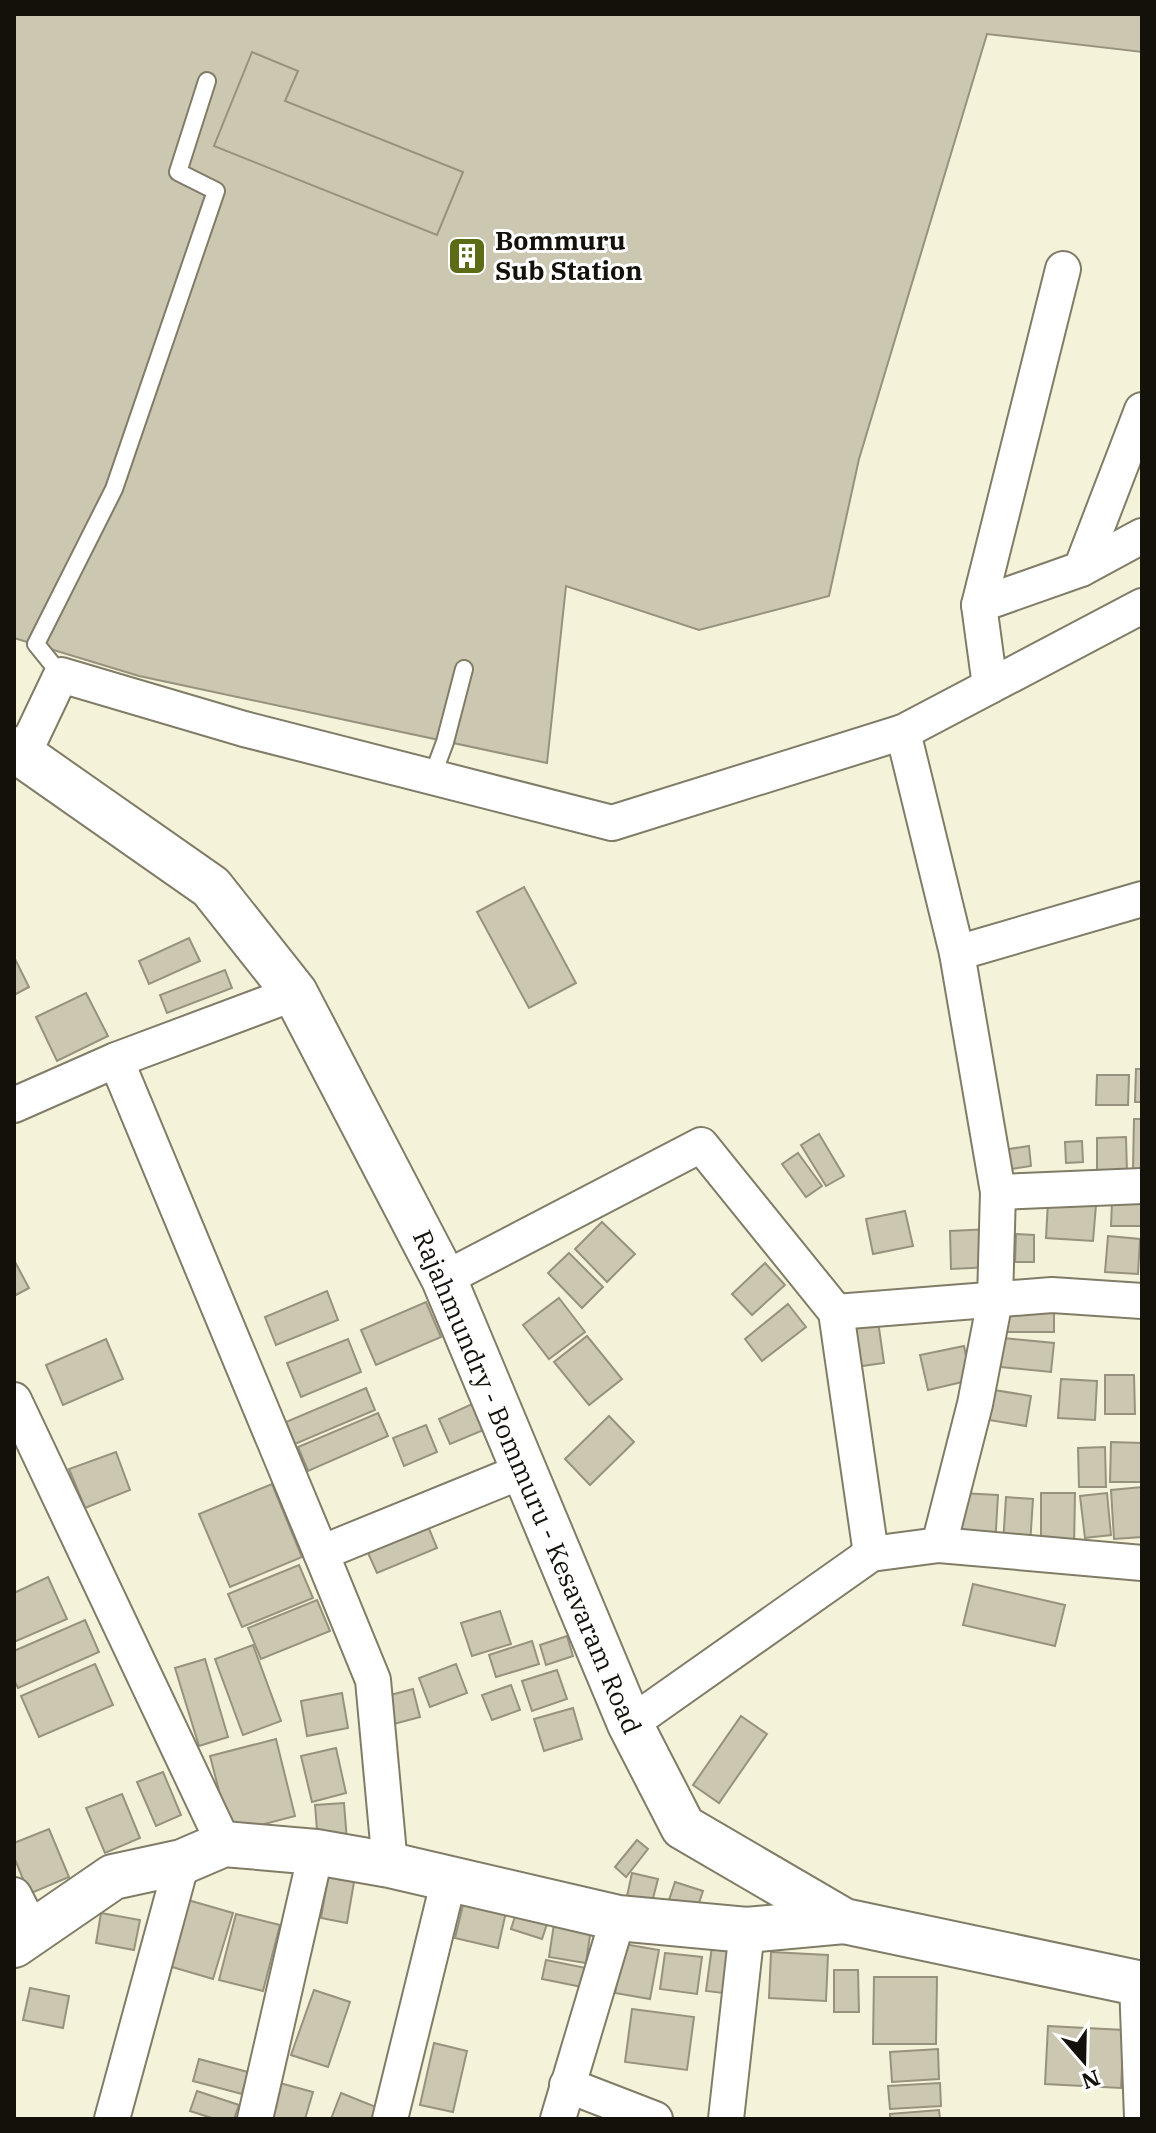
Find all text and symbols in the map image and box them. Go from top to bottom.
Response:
place label: Bommuru Sub Station [495,223,642,287]
building icon: Bommuru Sub Station [446,235,488,277]
street label: Rajahmundry - Bommuru - Kesavaram Road [406,1224,650,1739]
north arrow [1044,2021,1124,2101]
text: N [1078,2064,1104,2097]

